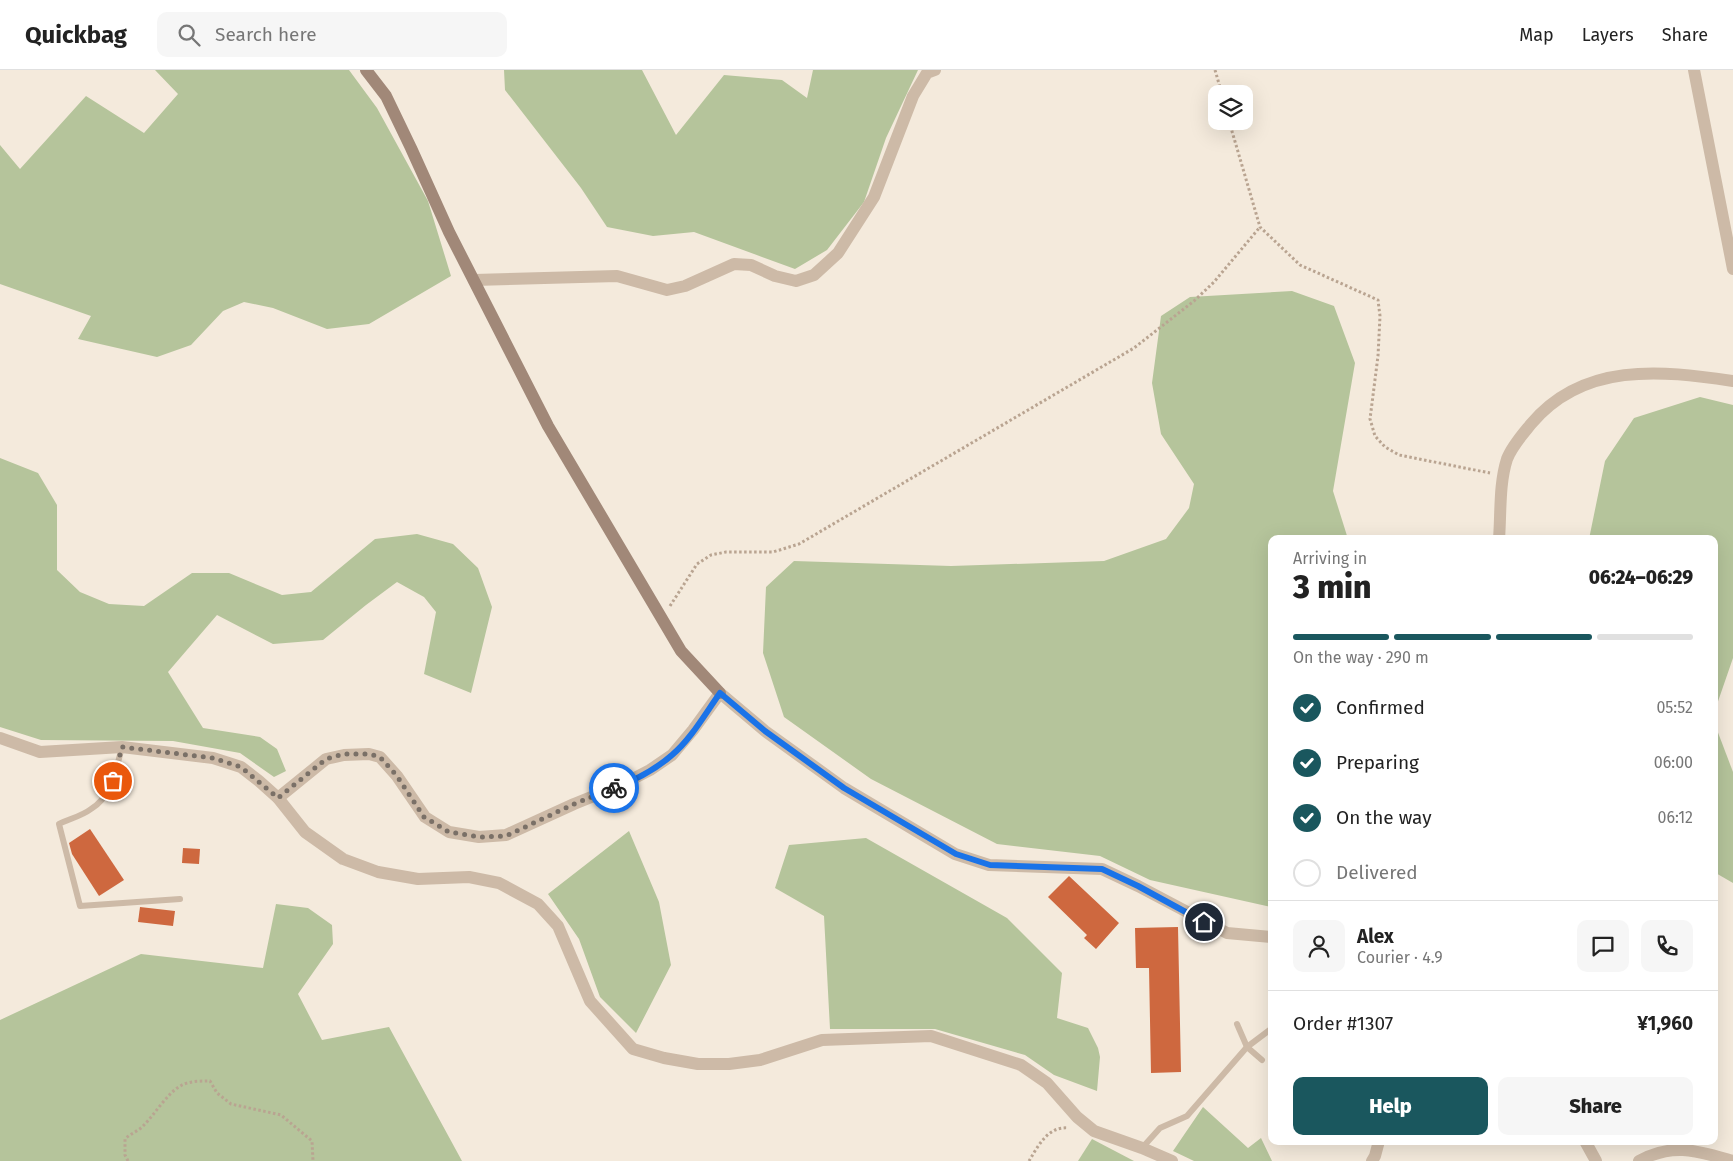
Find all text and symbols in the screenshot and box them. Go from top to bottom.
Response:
search box [157,12,507,57]
text: Quickbag [25,21,127,49]
icon: search [175,21,203,49]
text: Search here [215,23,317,46]
text: Map [1519,24,1554,46]
text: Layers [1582,24,1634,46]
text: Share [1662,24,1708,46]
map controls [1208,85,1253,130]
button: layers [1208,85,1253,130]
text: Arriving in [1293,549,1367,568]
text: 06:24–06:29 [1589,566,1693,589]
text: 3 min [1293,568,1371,606]
text: On the way · 290 m [1293,648,1429,667]
icon: check [1293,694,1321,722]
text: Confirmed [1336,696,1425,719]
text: 05:52 [1656,698,1693,717]
icon: check [1293,749,1321,777]
text: Preparing [1336,751,1419,774]
text: 06:00 [1654,753,1693,772]
pin [92,760,134,802]
courier [589,763,639,813]
icon: bag [99,767,127,795]
icon: bike [600,774,628,802]
icon: check [1293,804,1321,832]
text: On the way [1336,806,1432,829]
text: 06:12 [1657,808,1693,827]
text: Delivered [1336,861,1418,884]
pin [1183,901,1225,943]
icon: home [1190,908,1218,936]
button: person [1293,920,1345,972]
button: chat [1577,920,1629,972]
button: phone [1641,920,1693,972]
text: Alex [1357,925,1394,948]
text: Courier · 4.9 [1357,948,1443,967]
text: Order #1307 [1293,1012,1393,1035]
text: ¥1,960 [1637,1012,1693,1035]
button: Help [1293,1077,1488,1135]
button: Share [1498,1077,1693,1135]

